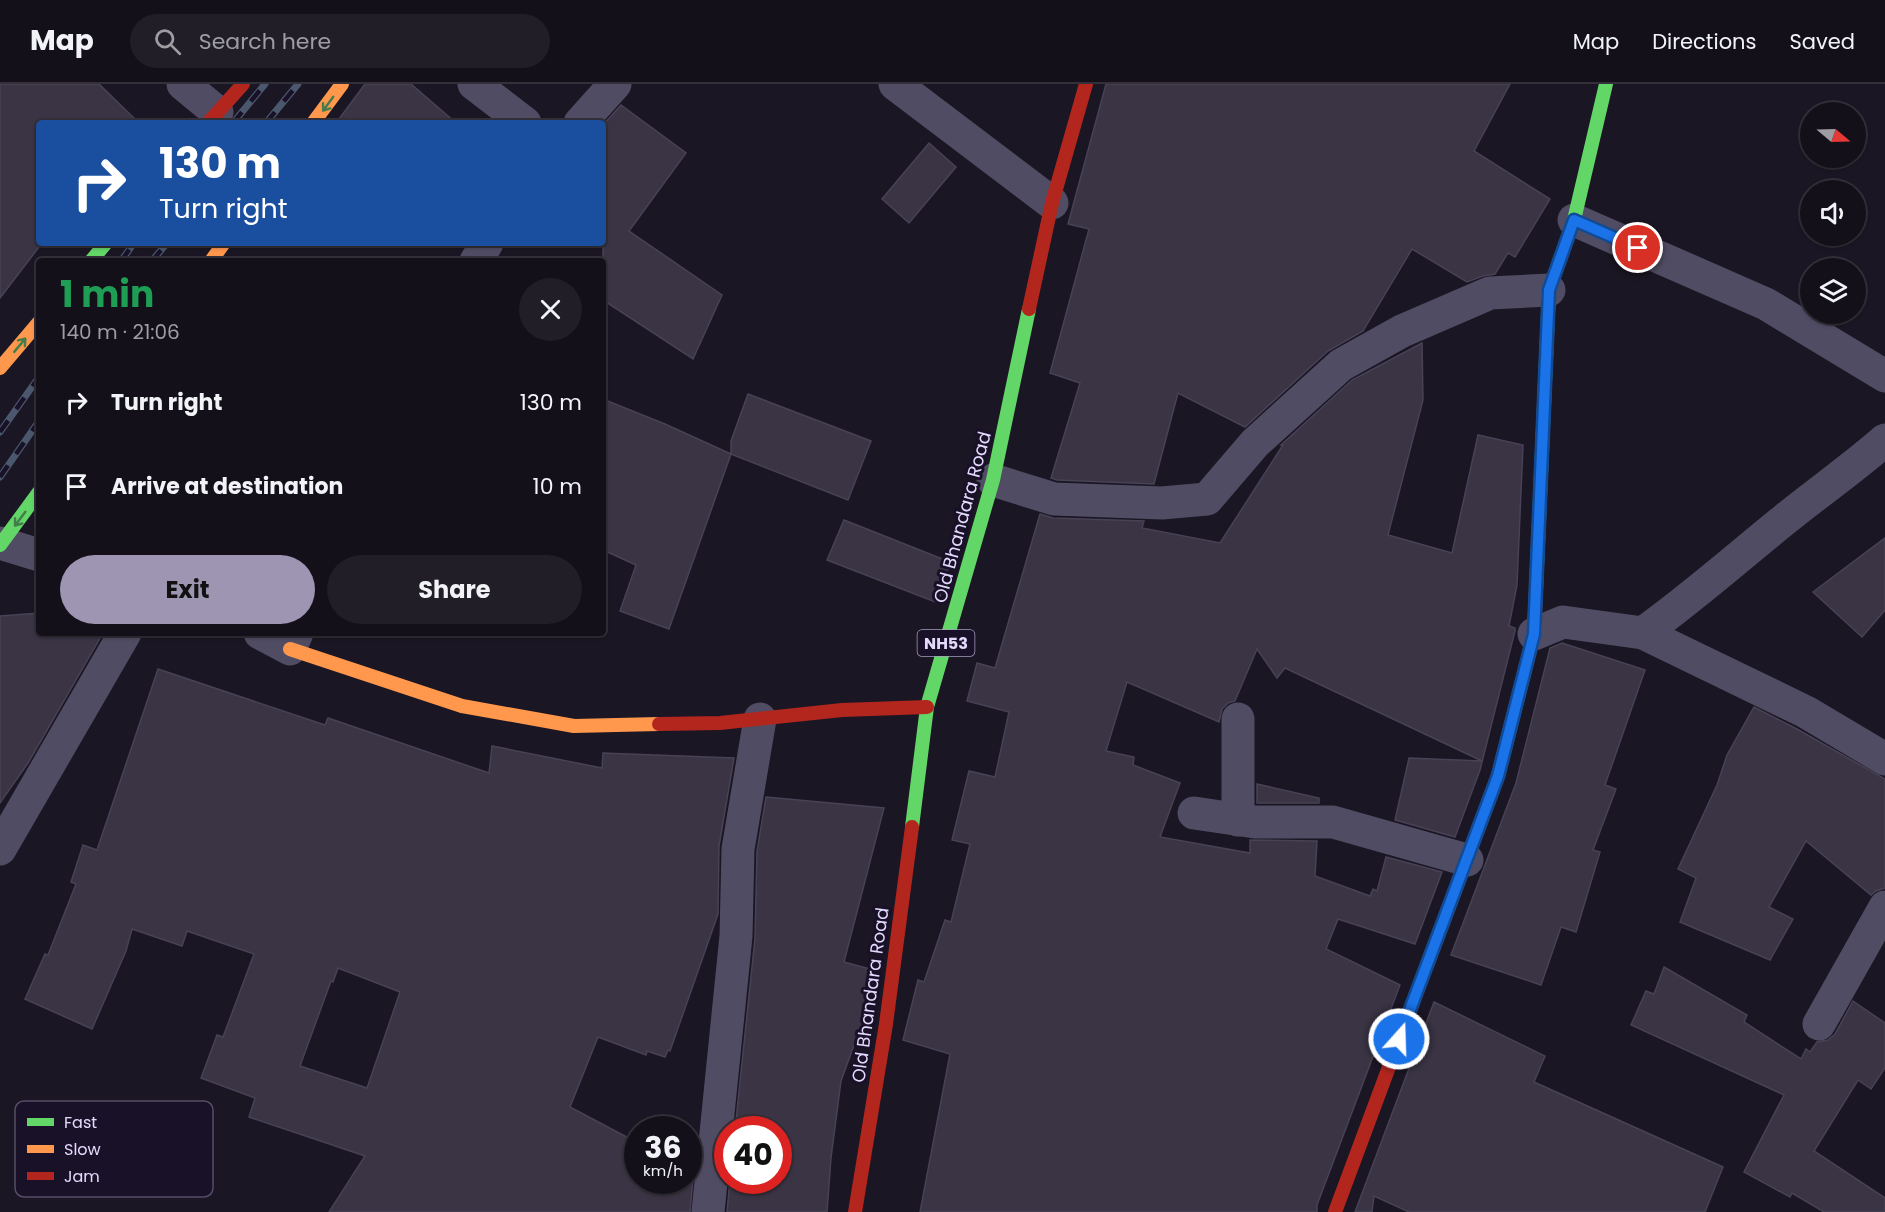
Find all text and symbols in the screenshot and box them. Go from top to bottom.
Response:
search box [130,14,550,68]
text: Map [30,21,94,60]
icon: search [151,25,184,58]
text: Search here [199,26,331,57]
text: Map [1573,27,1619,56]
text: Directions [1652,27,1756,56]
text: Saved [1789,27,1855,56]
one-way arrow [322,95,334,111]
north arrow [1800,102,1866,168]
map controls [1800,102,1866,324]
text: 130 m [159,134,281,193]
icon: right [60,144,138,222]
button: sound [1800,180,1866,246]
text: Turn right [159,190,288,227]
pin [1612,222,1663,273]
icon: arrive [1621,231,1654,264]
button: layers [1800,258,1866,324]
text: 1 min [60,269,154,320]
button: close [519,278,582,341]
text: 140 m · 21:06 [60,318,180,346]
one-way arrow [13,337,26,353]
icon: right [60,386,93,419]
text: Turn right [111,387,222,418]
text: 130 m [520,387,582,418]
street label: Old Bhandara Road [927,428,997,606]
icon: arrive [60,470,93,503]
text: Arrive at destination [111,471,343,502]
text: 10 m [533,471,582,502]
one-way arrow [13,510,26,526]
button: Exit [60,555,315,624]
button: Share [327,555,582,624]
road number: NH53 [918,630,974,656]
street label: Old Bhandara Road [845,906,895,1084]
position arrow [1367,1007,1431,1071]
legend [15,1101,213,1197]
text: Fast [64,1111,97,1134]
speed limit sign: 40 [714,1116,792,1194]
text: 36 [644,1126,682,1169]
text: Slow [64,1138,101,1161]
text: km/h [643,1160,683,1181]
text: Jam [64,1165,100,1188]

